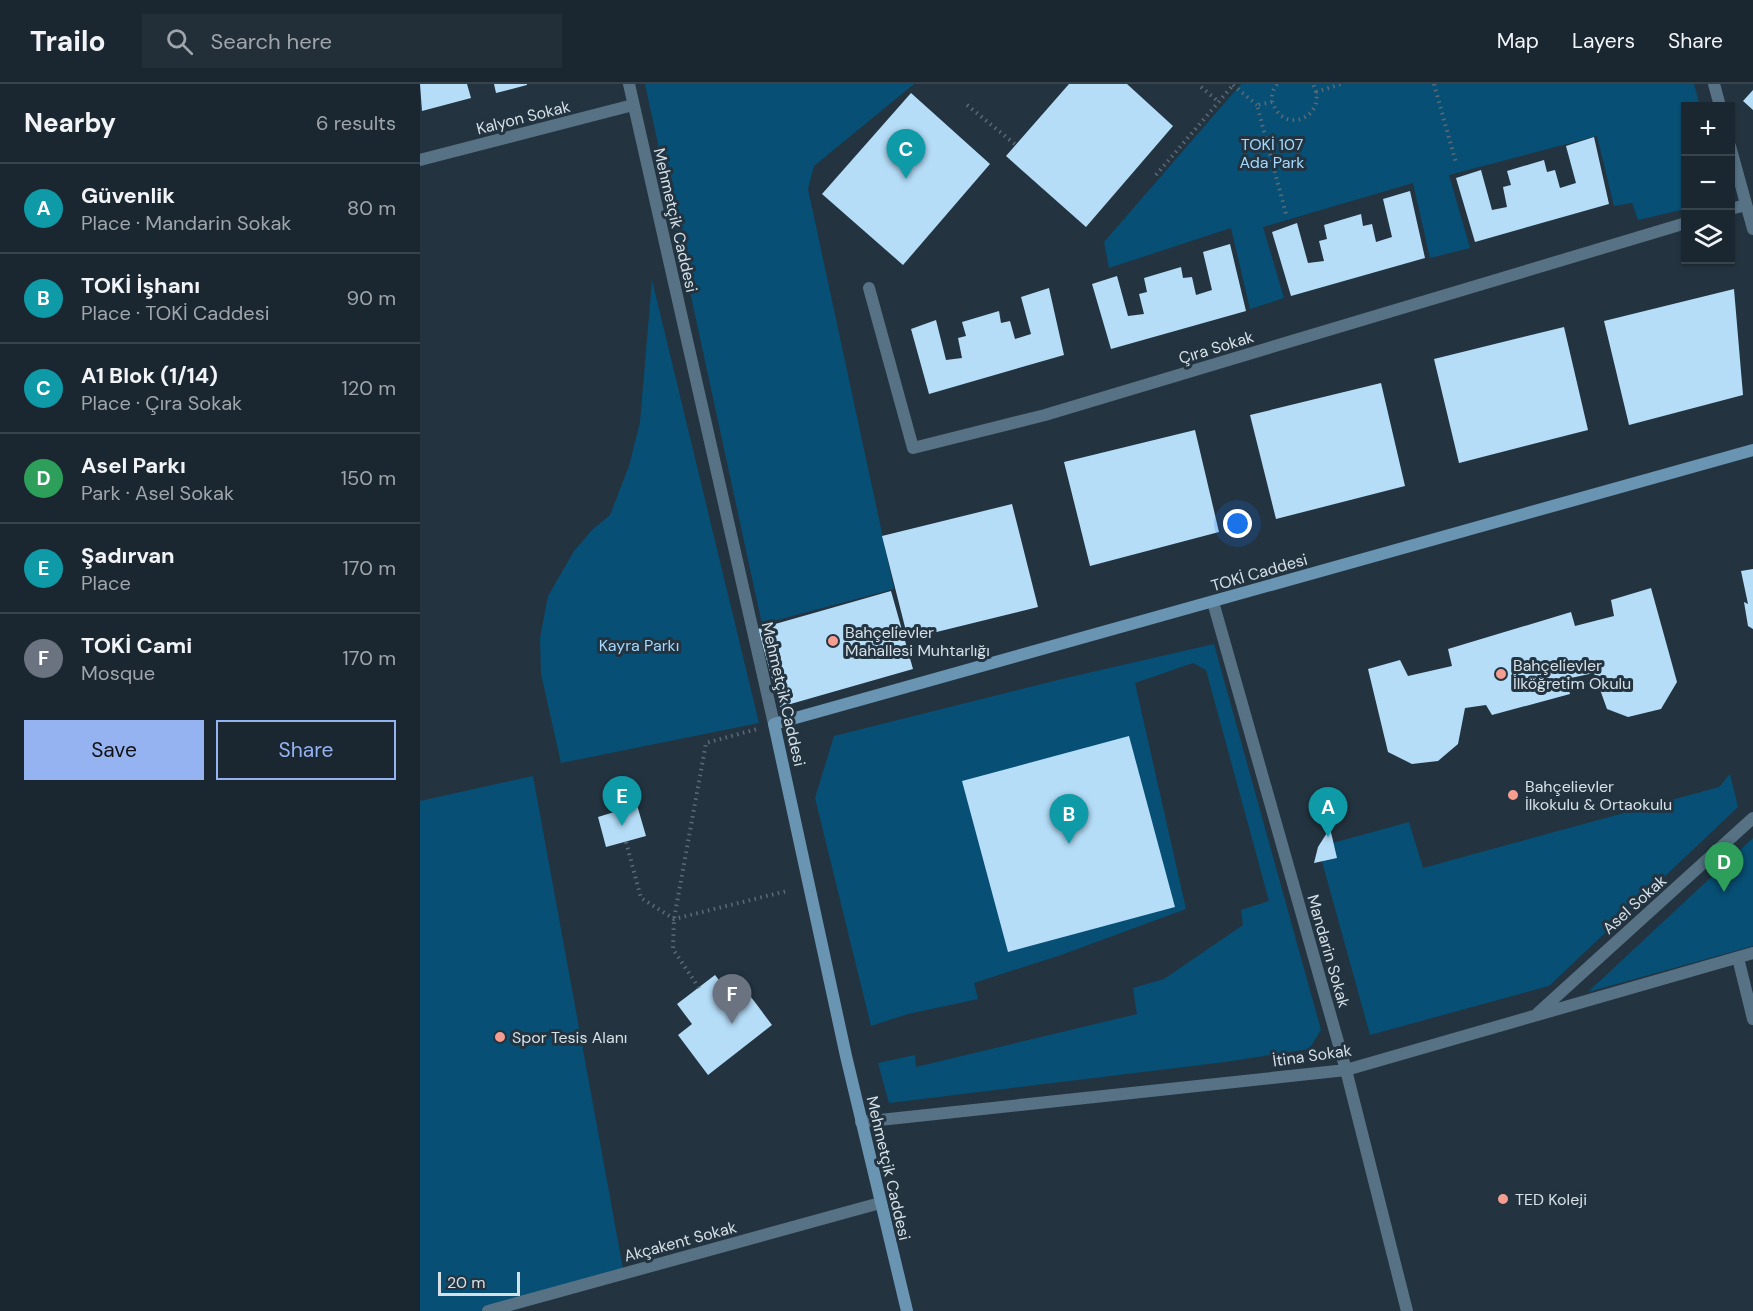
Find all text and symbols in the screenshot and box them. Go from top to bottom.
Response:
search box [142,14,562,68]
text: Trailo [30,23,106,60]
icon: search [163,25,196,58]
text: Search here [211,27,332,56]
text: Map [1497,27,1539,55]
text: Layers [1572,27,1635,55]
text: Share [1668,27,1723,55]
street label: Kalyon Sokak [474,96,572,139]
map controls [1681,102,1735,264]
button: + [1681,102,1735,156]
text: Nearby [24,106,116,140]
text: 6 results [316,110,396,136]
pin: C [886,130,926,179]
park label: TOKİ 107 Ada Park [1240,134,1304,173]
street label: Mehmetçik Caddesi [649,146,702,294]
button: − [1681,156,1735,210]
text: Güvenlik [81,181,175,210]
text: A [36,195,51,221]
text: 80 m [347,195,396,221]
text: Place · Mandarin Sokak [81,210,291,236]
button: layers [1681,210,1735,264]
text: TOKİ İşhanı [81,271,200,300]
text: B [37,285,50,311]
text: 90 m [347,285,396,311]
text: Place · TOKİ Caddesi [81,300,270,326]
street label: Çıra Sokak [1176,326,1256,369]
text: A1 Blok (1/14) [81,361,218,390]
text: C [36,375,51,401]
text: 120 m [342,375,396,401]
text: Place · Çıra Sokak [81,390,242,416]
text: Asel Parkı [81,451,186,480]
text: D [36,465,51,491]
text: 150 m [341,465,396,491]
text: Park · Asel Sokak [81,480,234,506]
your location [1223,509,1252,538]
text: Şadırvan [81,541,175,570]
street label: TOKİ Caddesi [1208,549,1310,596]
text: E [38,555,49,581]
text: 170 m [343,555,396,581]
text: Place [81,570,131,596]
street label: Mehmetçik Caddesi [757,620,810,768]
place label: Bahçelievler Mahallesi Muhtarlığı [845,622,990,661]
text: TOKİ Cami [81,631,192,660]
marker: Bahçelievler Mahallesi Muhtarlığı [826,634,840,648]
park label: Kayra Parkı [599,635,679,656]
text: F [38,645,49,671]
text: 170 m [343,645,396,671]
place label: Bahçelievler İlköğretim Okulu [1513,655,1631,694]
text: Mosque [81,660,155,686]
marker: Bahçelievler İlköğretim Okulu [1494,667,1508,681]
button: Save [24,720,204,780]
button: Share [216,720,396,780]
pin: E [602,776,642,826]
place label: Bahçelievler İlkokulu & Ortaokulu [1525,776,1672,815]
pin: A [1308,788,1348,837]
marker: Bahçelievler İlkokulu & Ortaokulu [1506,788,1520,802]
pin: B [1050,794,1088,844]
pin: D [1704,842,1744,892]
street label: Asel Sokak [1598,870,1671,939]
street label: Mandarin Sokak [1302,892,1355,1010]
pin: F [712,974,752,1024]
place label: Spor Tesis Alanı [512,1027,627,1048]
marker: Spor Tesis Alanı [493,1030,507,1044]
street label: İtina Sokak [1271,1040,1353,1071]
street label: Mehmetçik Caddesi [862,1094,915,1242]
place label: TED Koleji [1515,1189,1587,1210]
marker: TED Koleji [1496,1192,1510,1206]
street label: Akçakent Sokak [621,1216,739,1267]
scale bar [438,1269,520,1296]
text: 20 m [447,1272,486,1293]

